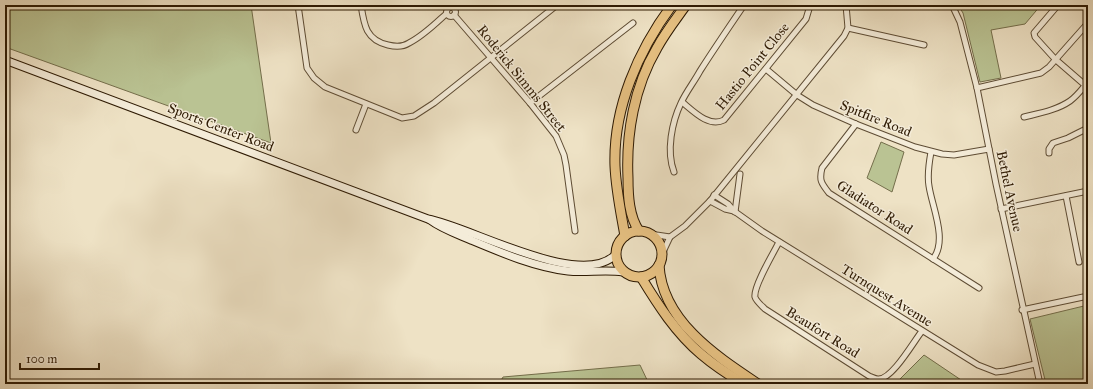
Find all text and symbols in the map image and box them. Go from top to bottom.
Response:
street label: Hastio Point Close [712,19,793,113]
street label: Roderick Simms Street [473,21,570,135]
street label: Spitfire Road [838,96,914,141]
street label: Sports Center Road [165,99,276,156]
street label: Bethel Avenue [993,149,1026,233]
street label: Gladiator Road [834,177,916,238]
street label: Turnquest Avenue [837,260,936,331]
street label: Beaufort Road [783,303,863,362]
scale bar [20,345,99,371]
text: 100 m [26,352,57,366]

